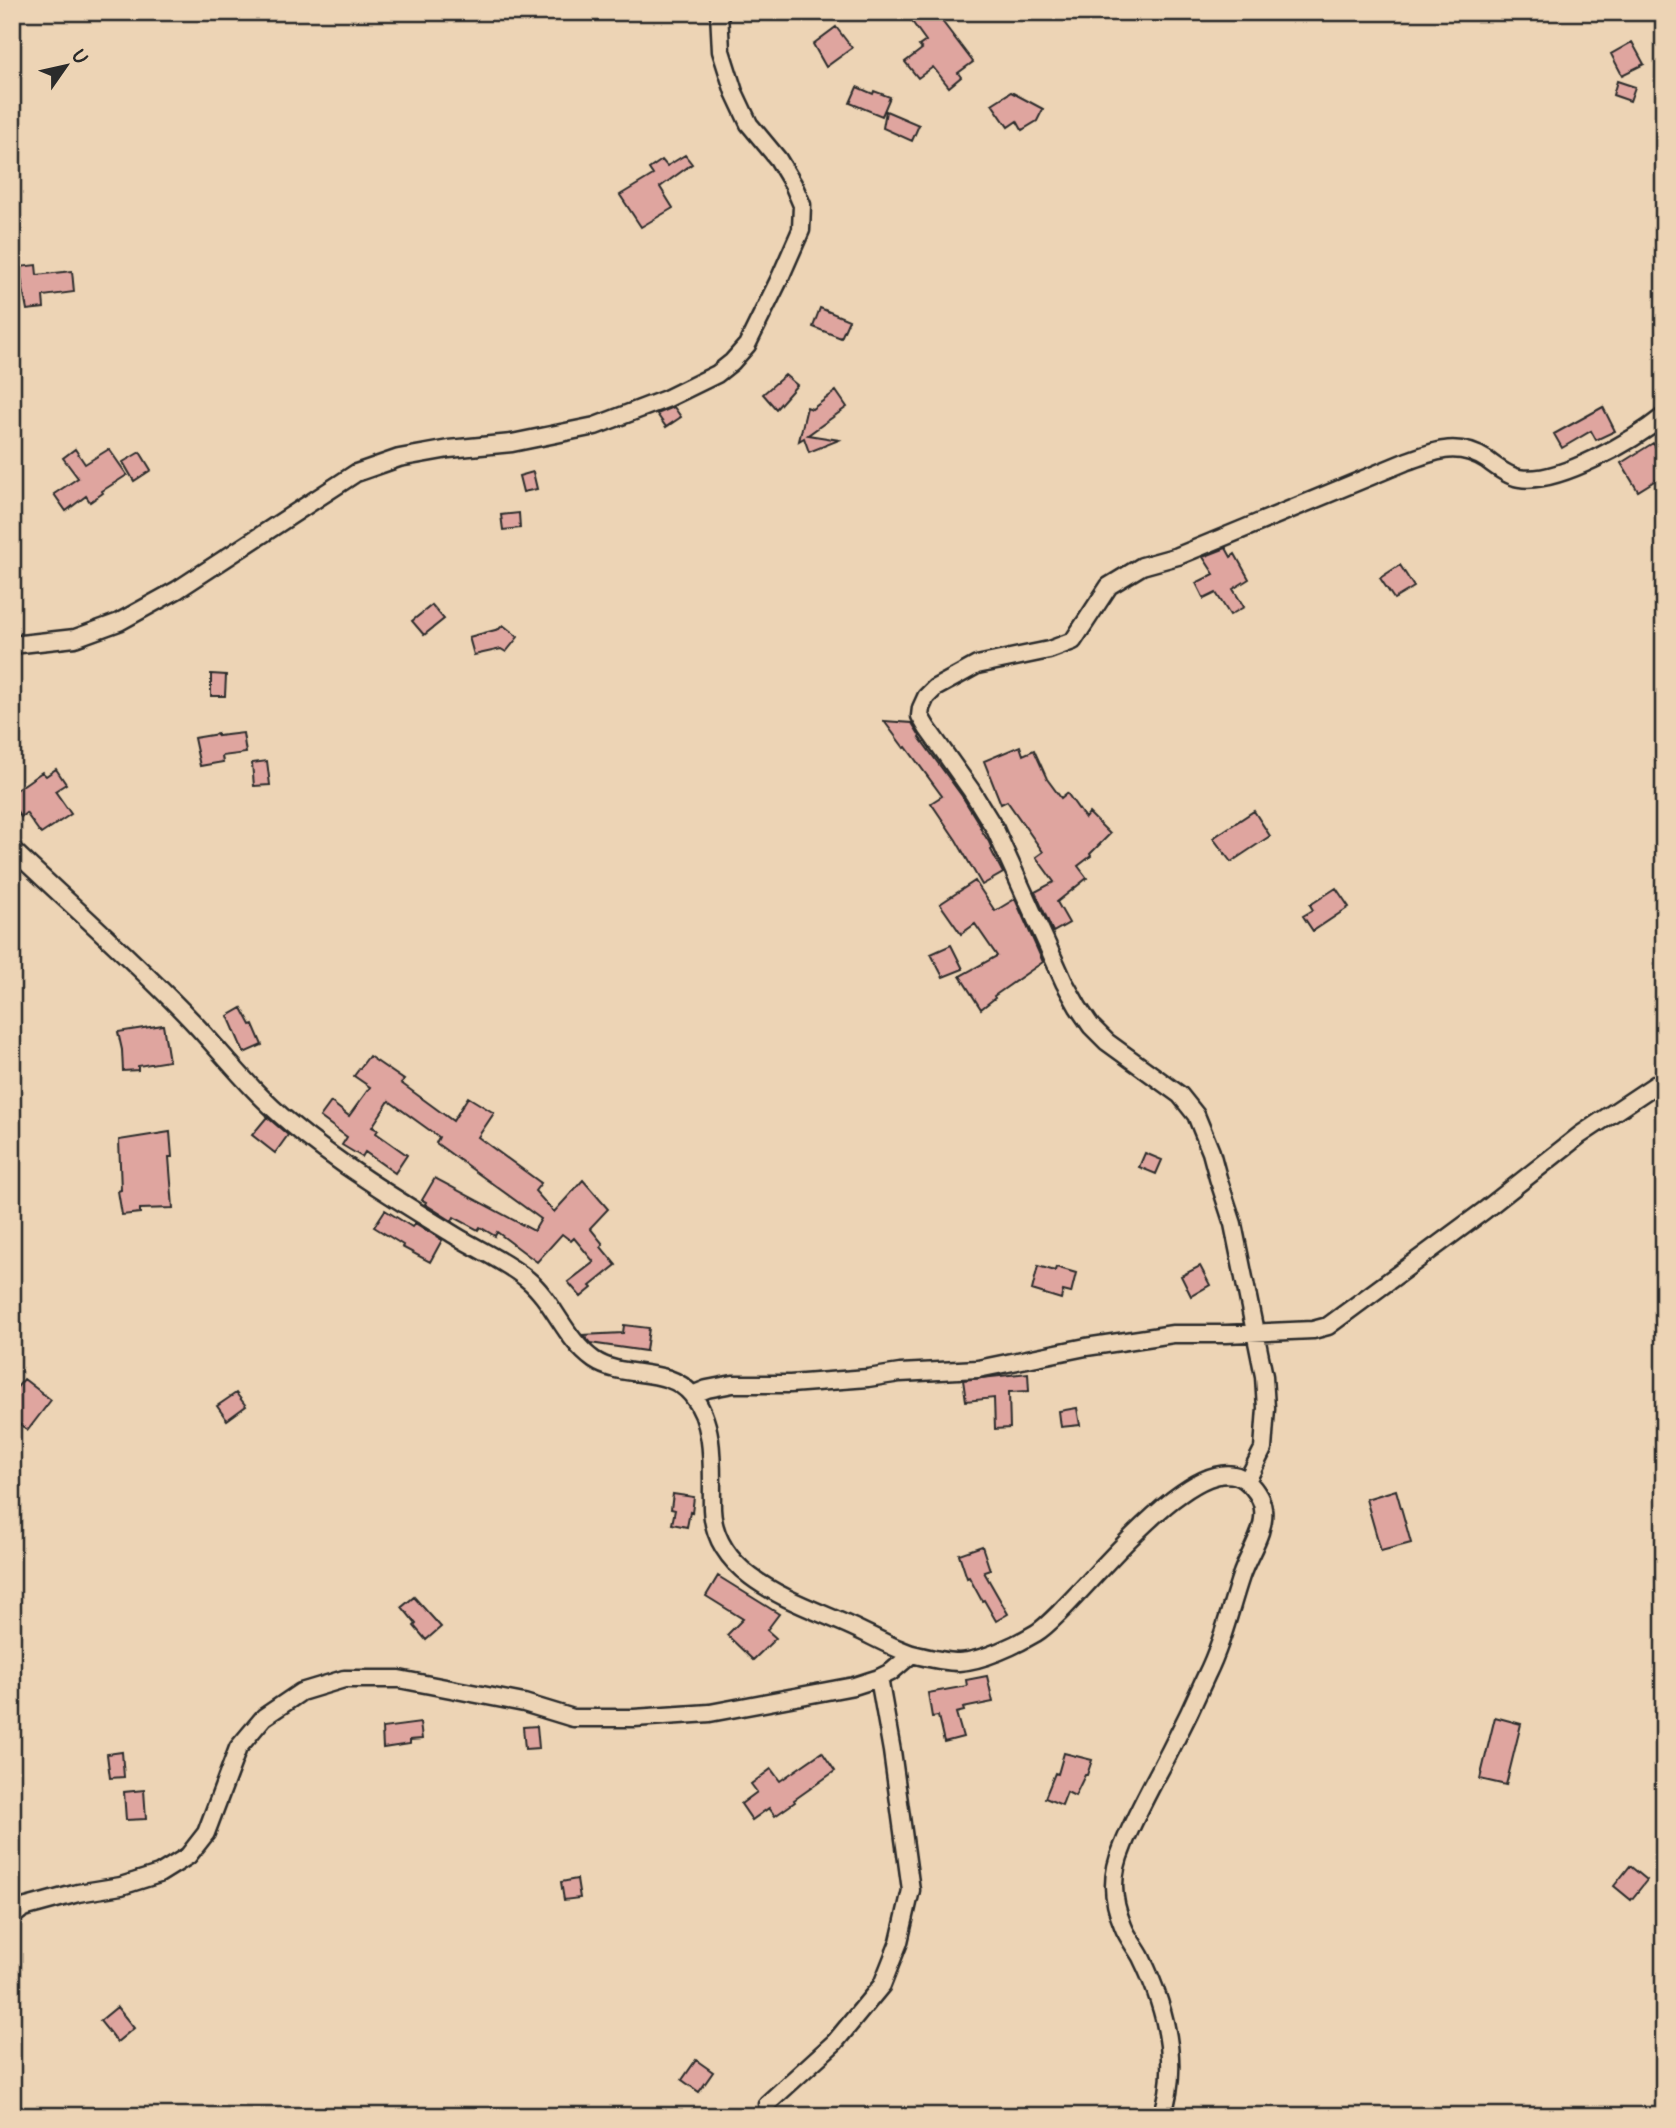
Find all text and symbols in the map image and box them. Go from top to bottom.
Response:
north arrow [32,32,102,102]
text: U [66,45,93,69]

